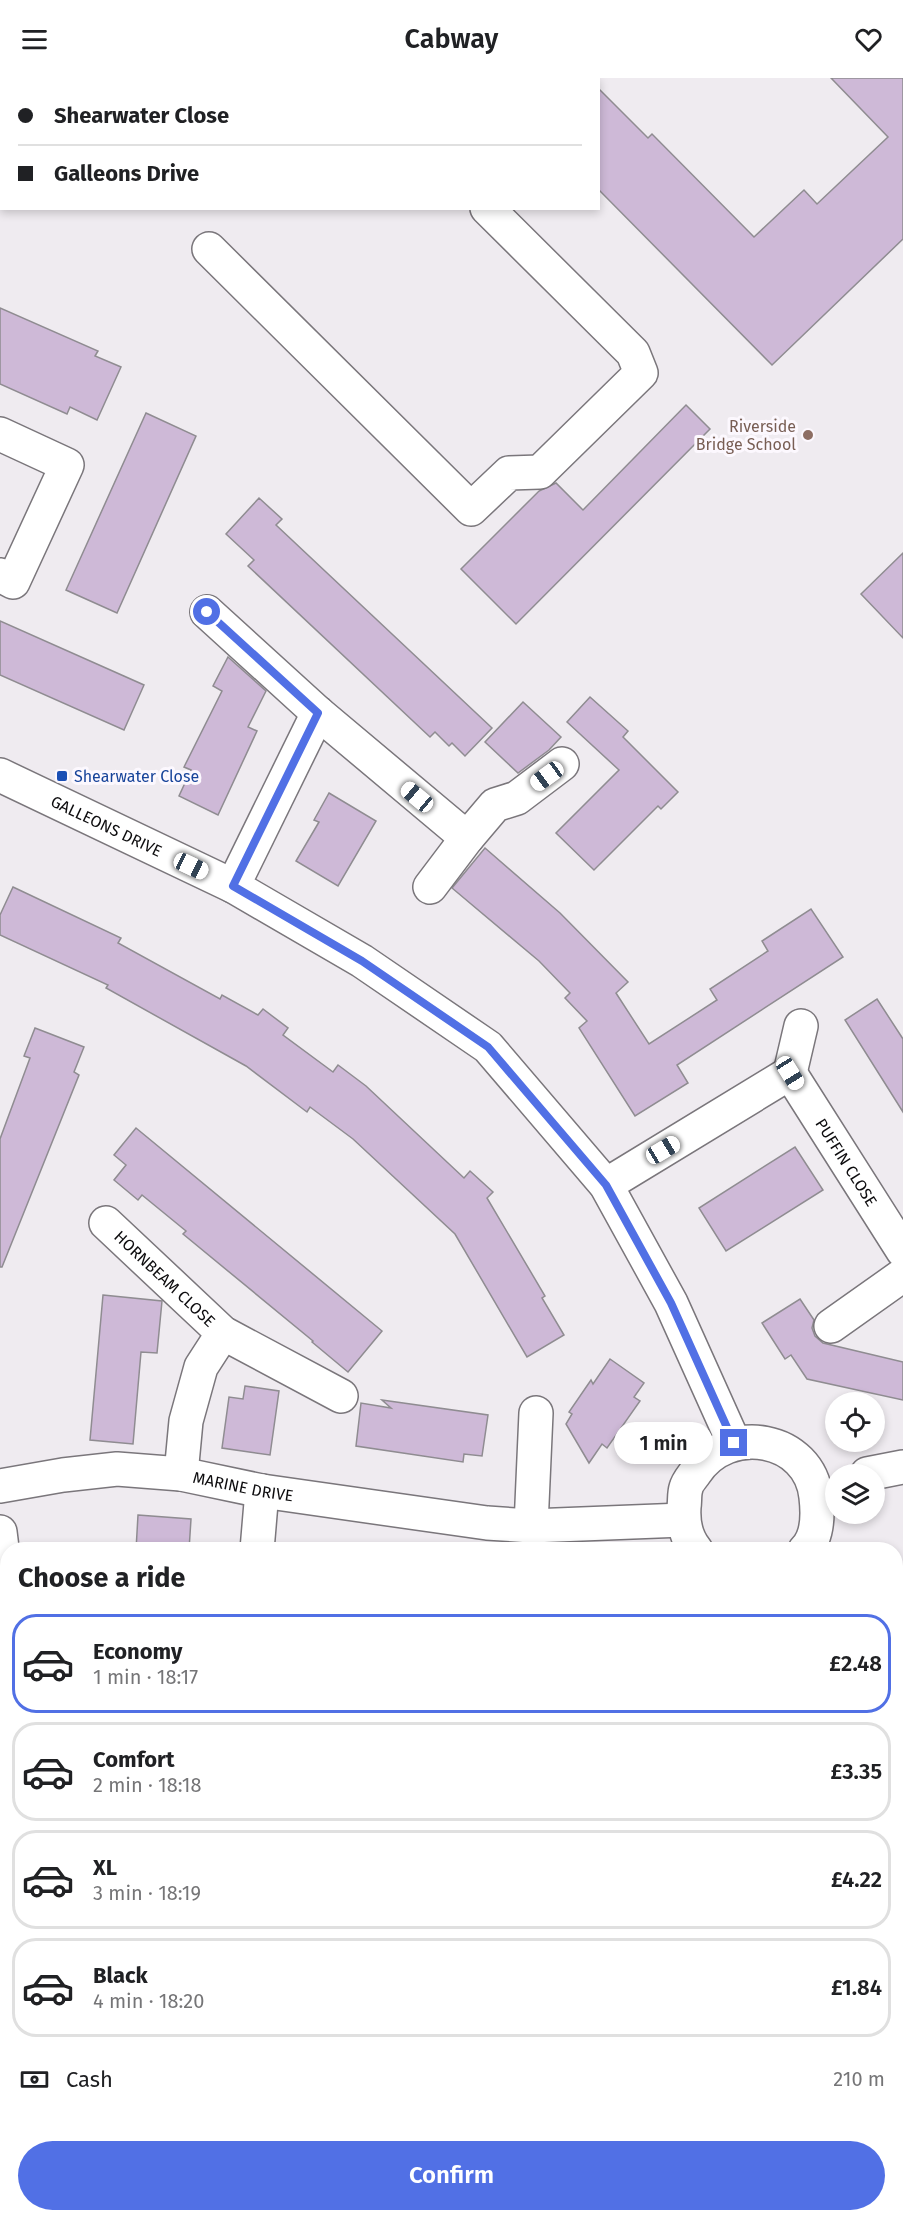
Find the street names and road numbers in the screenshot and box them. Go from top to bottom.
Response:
street label: GALLEONS DRIVE [48,791,165,860]
street label: PUFFIN CLOSE [812,1115,881,1210]
street label: HORNBEAM CLOSE [111,1227,219,1330]
street label: MARINE DRIVE [191,1467,295,1505]

